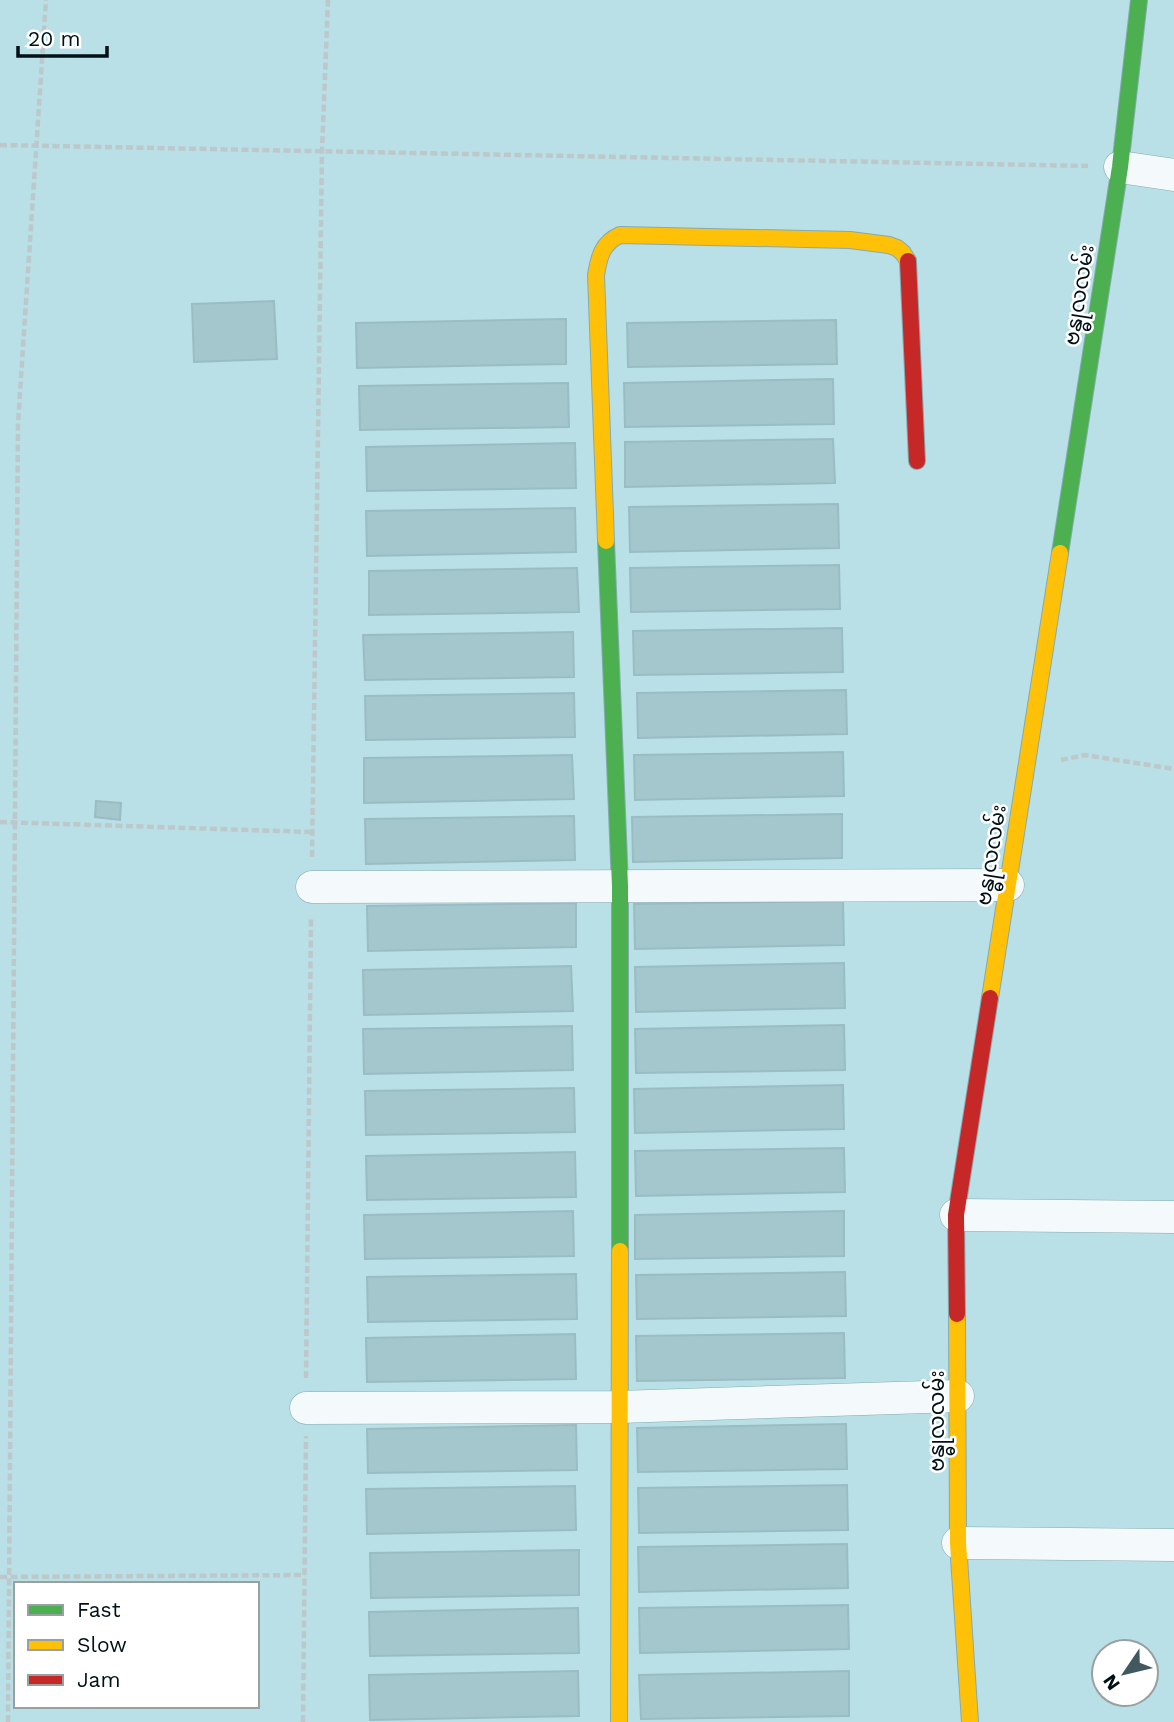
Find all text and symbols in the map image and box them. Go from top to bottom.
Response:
scale bar [18,14,107,58]
text: 20 m [28,26,80,51]
street label: ဗန္ဓုလလမ်း [1055,242,1104,348]
street label: ဗန္ဓုလလမ်း [967,802,1016,908]
street label: ဗန္ဓုလလမ်း [921,1370,955,1472]
legend [14,1582,259,1708]
text: Fast [77,1597,121,1622]
text: Slow [77,1632,127,1657]
north arrow [1090,1638,1160,1708]
text: Jam [77,1667,120,1692]
text: N [1098,1670,1125,1695]

